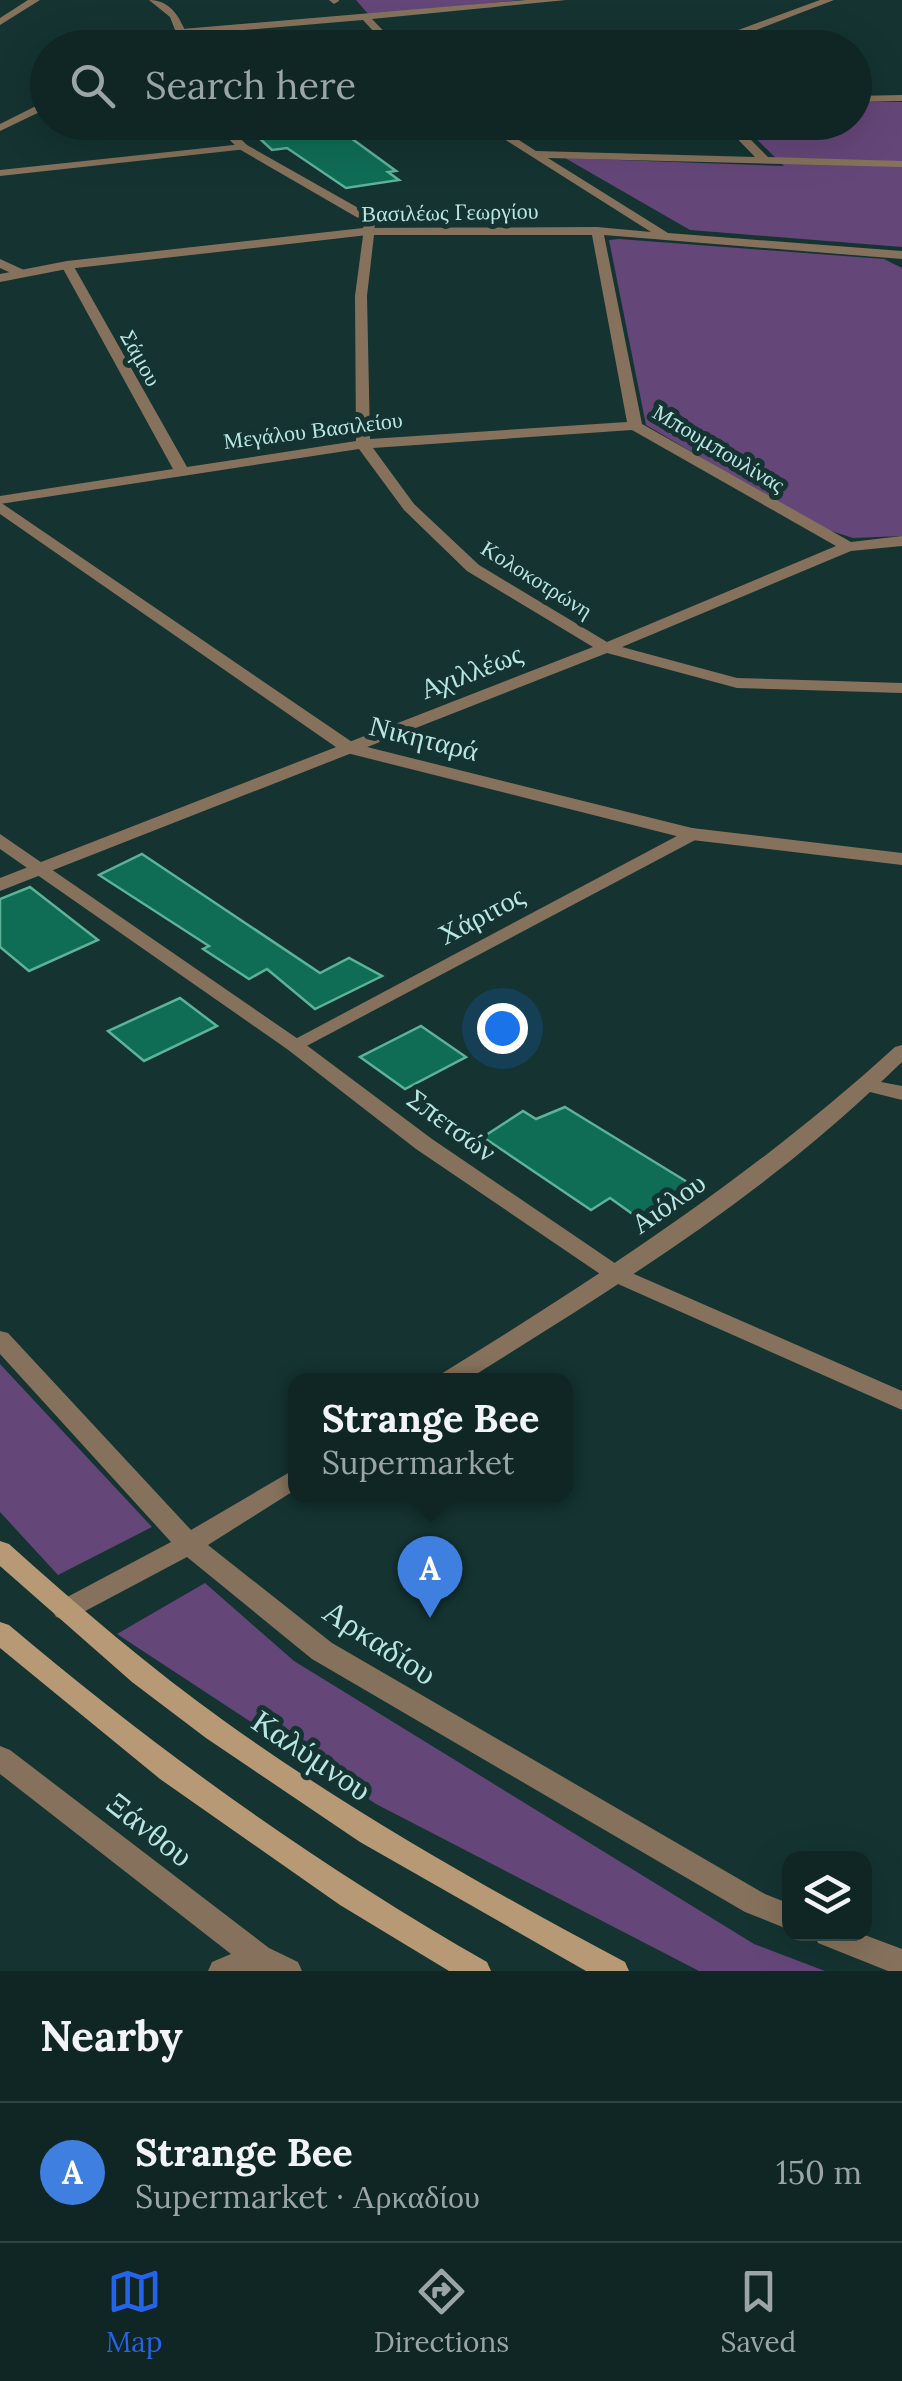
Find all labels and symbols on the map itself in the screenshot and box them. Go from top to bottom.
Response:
street label: Βασιλέως Γεωργίου [361,196,539,228]
street label: Σάμου [114,325,168,391]
street label: Μπουμπουλίνας [648,398,790,499]
street label: Μεγάλου Βασιλείου [222,405,404,455]
street label: Κολοκοτρώνη [476,534,598,624]
street label: Αχιλλέως [415,635,527,707]
street label: Νικηταρά [366,707,483,769]
street label: Χάριτος [432,877,530,953]
your location [477,1003,528,1054]
street label: Σπετσών [400,1081,504,1169]
street label: Αιόλου [624,1164,712,1242]
pin: A [398,1536,462,1618]
street label: Αρκαδίου [315,1590,445,1694]
street label: Καλύμνου [244,1700,380,1810]
street label: Ξάνθου [98,1782,202,1876]

